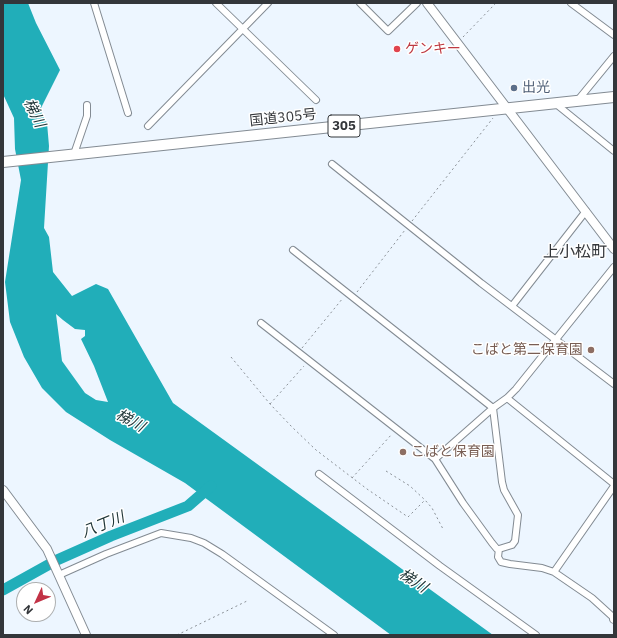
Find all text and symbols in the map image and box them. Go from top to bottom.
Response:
place label: ゲンキー [405,41,461,57]
marker: ゲンキー [392,44,402,54]
place label: 出光 [522,80,550,96]
marker: 出光 [509,83,519,93]
water label: 梯川 [19,96,49,130]
street label: 国道305号 [249,106,317,130]
road number: 305 [328,115,360,137]
district label: 上小松町 [543,242,607,262]
place label: こばと第二保育園 [471,342,583,358]
marker: こばと第二保育園 [586,345,596,355]
water label: 梯川 [113,406,147,436]
place label: こばと保育園 [411,444,495,460]
marker: こばと保育園 [398,447,408,457]
water label: 八丁川 [79,508,127,542]
water label: 梯川 [396,565,430,597]
north arrow [16,582,56,622]
text: N [20,602,36,617]

